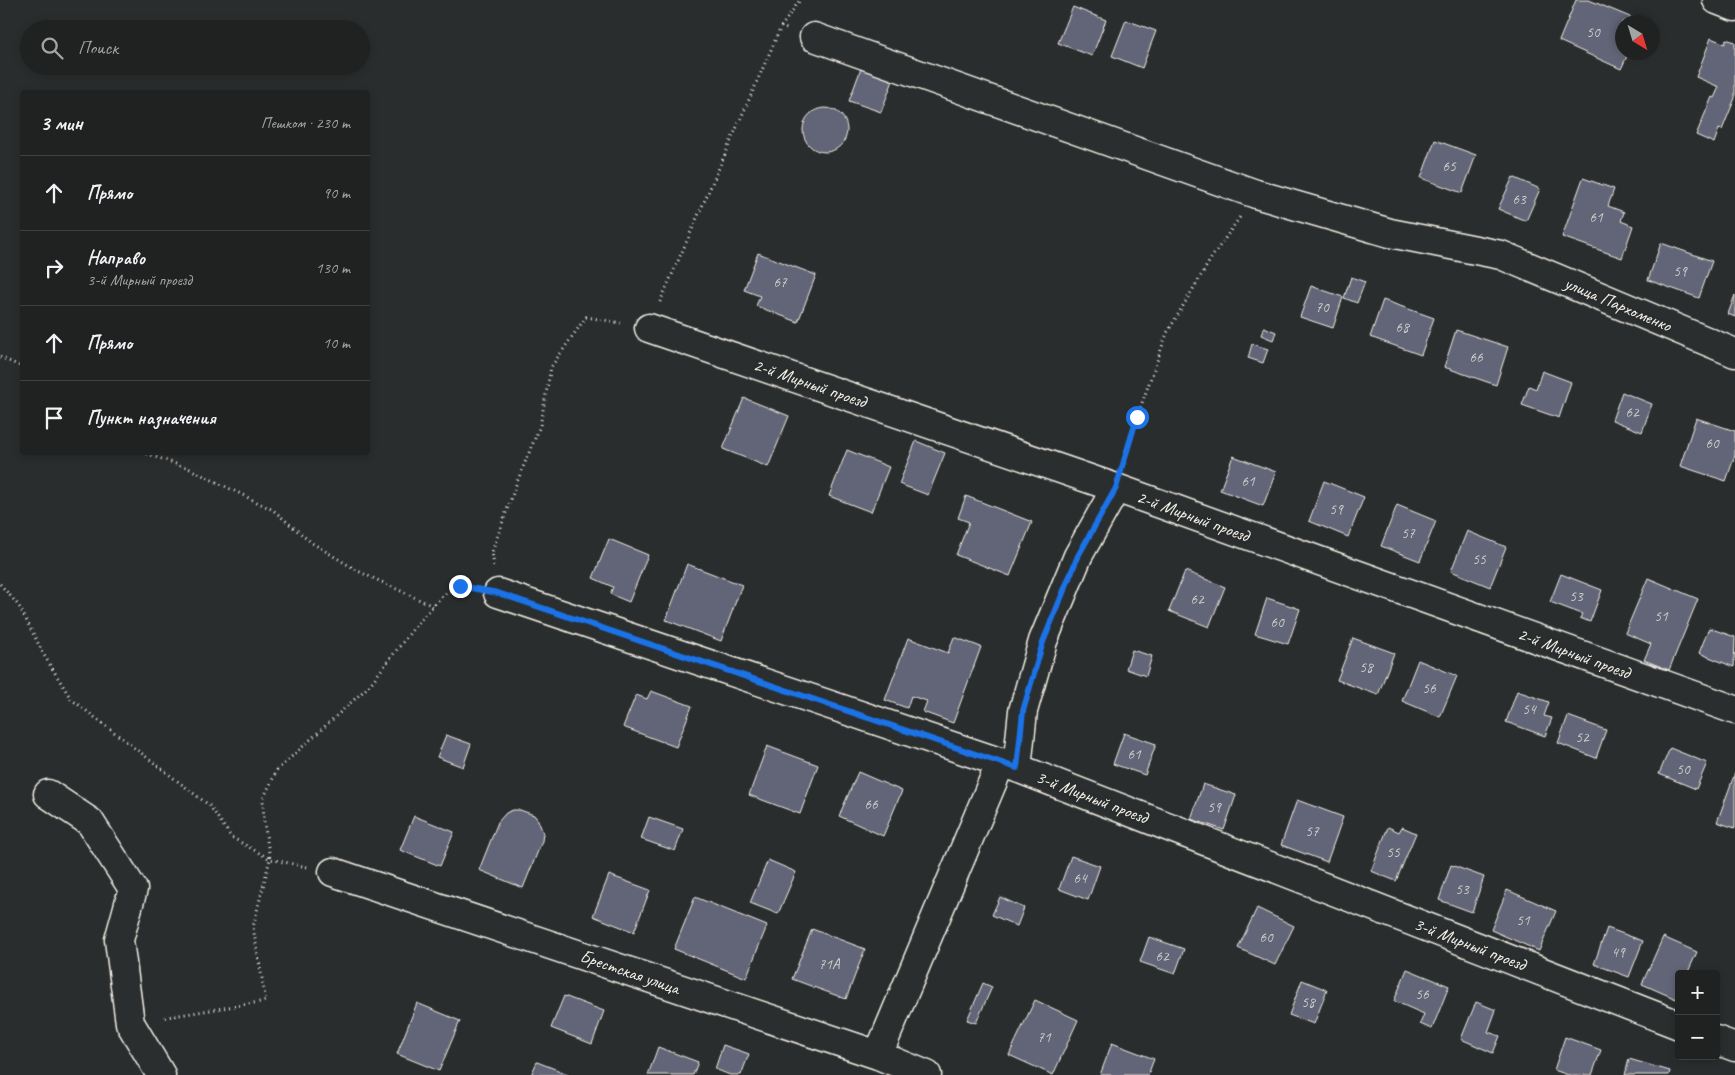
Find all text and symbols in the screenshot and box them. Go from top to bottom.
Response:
north arrow [1615,15,1660,60]
search box [20,20,370,75]
house number: 50 [1586,23,1601,42]
icon: search [38,34,66,62]
text: Поиск [78,36,118,60]
text: 3 мин [40,110,83,136]
text: Пешком · 230 m [261,113,350,133]
house number: 65 [1442,157,1457,176]
icon: ahead [40,179,68,207]
text: Прямо [87,181,132,205]
text: 90 m [323,183,350,203]
house number: 63 [1512,190,1527,209]
house number: 61 [1589,208,1604,227]
text: Направо [87,246,145,270]
icon: right [40,254,68,282]
text: 130 m [316,258,350,278]
house number: 59 [1673,262,1688,281]
text: 3-й Мирный проезд [87,270,192,290]
street label: улица Пархоменко [1560,271,1676,337]
house number: 67 [773,273,788,292]
house number: 70 [1315,298,1330,317]
house number: 68 [1395,318,1410,337]
icon: ahead [40,329,68,357]
text: Прямо [87,331,132,355]
text: 10 m [323,333,350,353]
house number: 66 [1469,348,1484,367]
street label: 2-й Мирный проезд [751,353,871,413]
house number: 62 [1625,403,1640,422]
icon: arrive [40,404,68,432]
text: Пункт назначения [87,406,216,430]
route start [1126,406,1149,429]
house number: 60 [1705,434,1720,453]
house number: 61 [1241,472,1256,491]
street label: 2-й Мирный проезд [1134,485,1254,547]
house number: 59 [1329,500,1344,519]
house number: 57 [1401,524,1416,543]
house number: 55 [1472,550,1487,569]
route end [449,575,472,598]
house number: 53 [1569,587,1584,606]
house number: 62 [1190,590,1205,609]
house number: 51 [1654,607,1669,626]
house number: 60 [1270,613,1285,632]
street label: 2-й Мирный проезд [1515,622,1635,684]
house number: 58 [1359,658,1374,677]
house number: 56 [1422,679,1437,698]
house number: 54 [1522,700,1537,719]
house number: 52 [1575,728,1590,747]
house number: 61 [1127,745,1142,764]
house number: 50 [1676,760,1691,779]
street label: 3-й Мирный проезд [1033,766,1153,829]
house number: 66 [864,795,879,814]
house number: 59 [1207,798,1222,817]
house number: 57 [1305,822,1320,841]
house number: 55 [1386,843,1401,862]
house number: 64 [1073,869,1088,888]
house number: 53 [1455,880,1470,899]
house number: 51 [1516,911,1531,930]
street label: 3-й Мирный проезд [1411,913,1531,976]
house number: 60 [1259,928,1274,947]
house number: 49 [1611,943,1626,962]
street label: Брестская улица [577,945,684,1000]
house number: 62 [1155,947,1170,966]
house number: 71А [818,955,841,974]
map controls [1675,970,1720,1060]
button: + [1675,970,1720,1015]
house number: 56 [1415,985,1430,1004]
house number: 58 [1301,993,1316,1012]
button: − [1675,1015,1720,1060]
house number: 71 [1037,1028,1052,1047]

